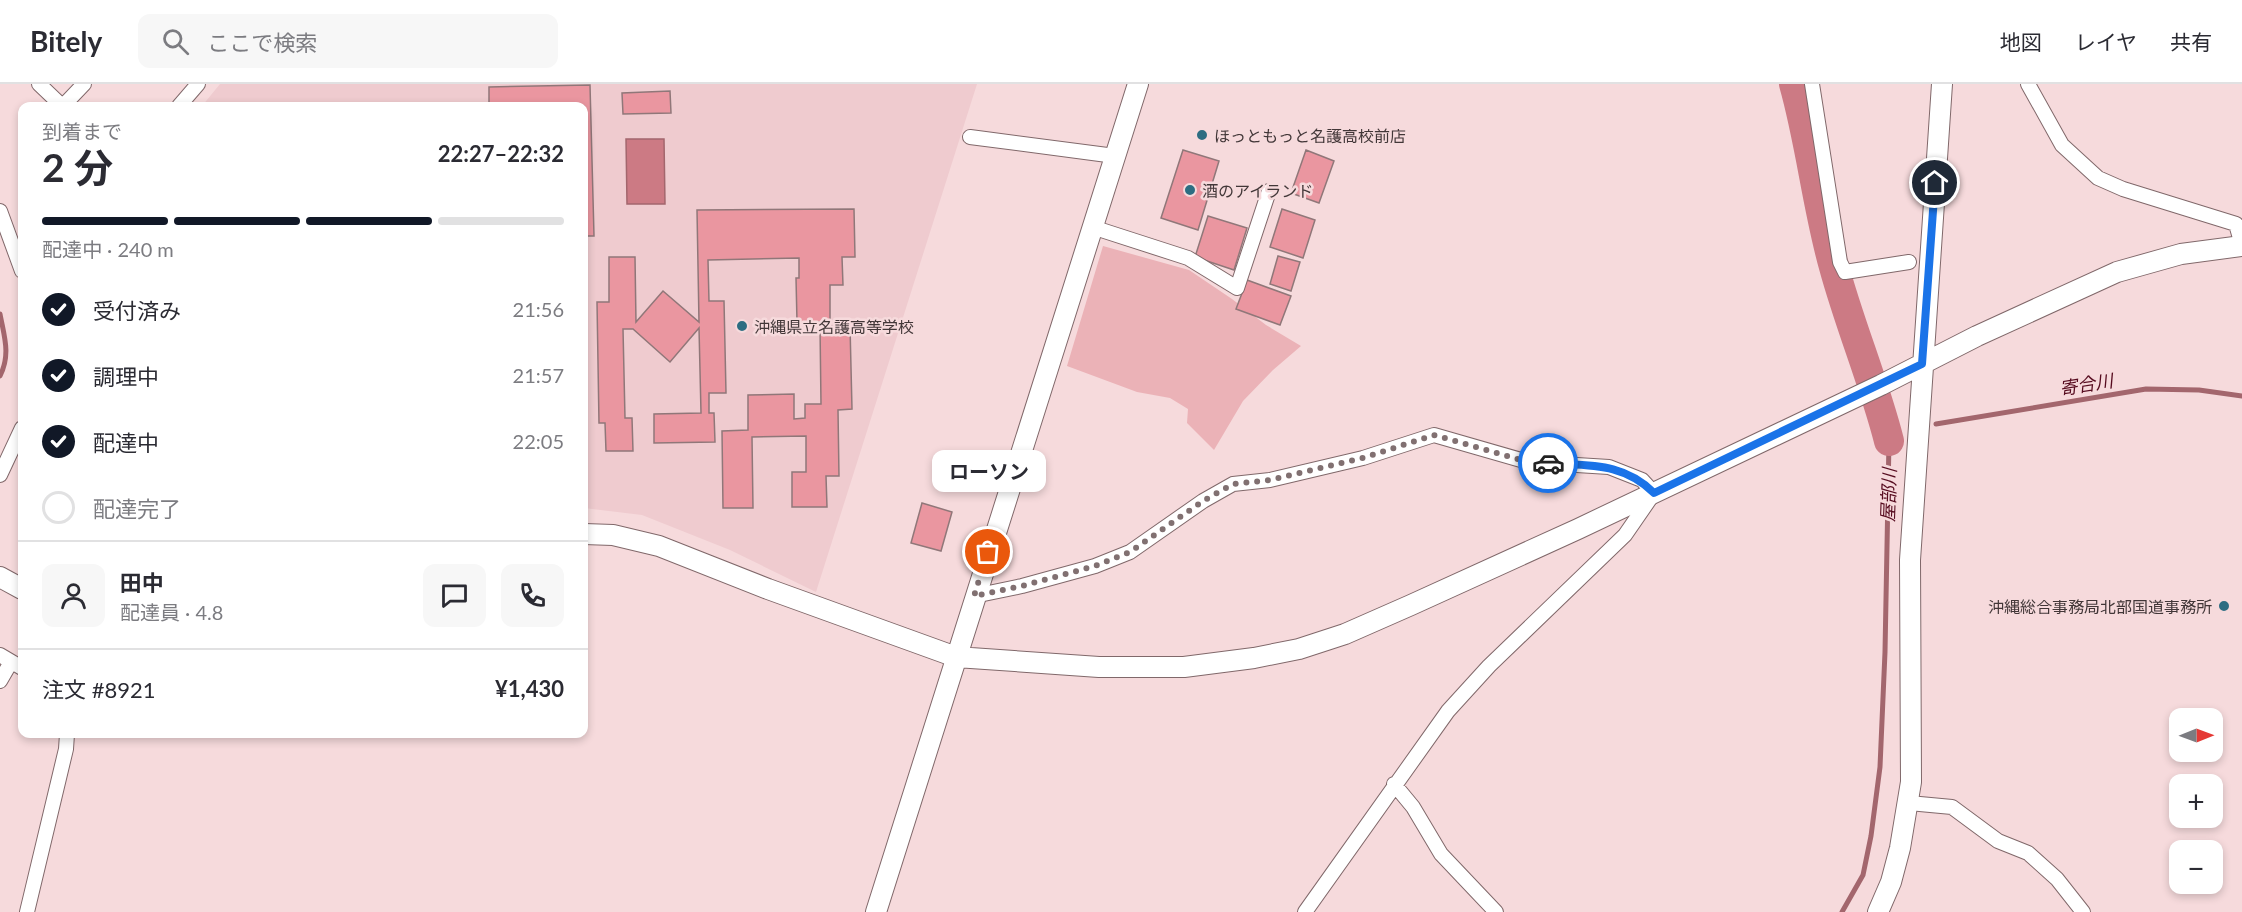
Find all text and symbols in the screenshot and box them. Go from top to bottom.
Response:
search box [138,14,558,68]
text: Bitely [30,24,102,58]
icon: search [159,25,192,58]
text: ここで検索 [207,29,317,56]
text: 地図 [2000,29,2042,54]
text: レイヤ [2075,29,2137,54]
text: 共有 [2170,29,2212,54]
text: 到着まで [42,119,122,143]
place label: ほっともっと名護高校前店 [1214,126,1406,145]
marker: ほっともっと名護高校前店 [1195,128,1209,142]
text: 22:27–22:32 [438,140,564,167]
text: 2 分 [42,144,113,190]
pin [1909,157,1960,208]
icon: home [1918,166,1951,199]
place label: 酒のアイランド [1202,181,1313,200]
marker: 酒のアイランド [1183,183,1197,197]
text: 配達中 · 240 m [42,237,174,261]
icon: check [42,293,75,326]
text: 受付済み [93,297,181,324]
text: 21:56 [513,297,564,321]
place label: 沖縄県立名護高等学校 [754,317,914,336]
marker: 沖縄県立名護高等学校 [735,319,749,333]
icon: check [42,359,75,392]
text: 調理中 [93,363,159,390]
text: 21:57 [513,363,564,387]
water label: 寄合川 [2058,369,2116,399]
icon: check [42,425,75,458]
text: 配達中 [93,429,159,456]
text: 22:05 [513,429,564,453]
courier [1518,433,1578,493]
icon: car [1532,447,1565,480]
callout: ローソン [931,450,1045,492]
text: ローソン [949,459,1029,483]
water label: 屋部川 [1876,466,1900,522]
text: 配達完了 [93,495,181,522]
pin [962,526,1013,577]
icon: bag [971,535,1004,568]
button: person [42,564,105,627]
button: chat [423,564,486,627]
button: phone [501,564,564,627]
text: 田中 [120,569,164,596]
place label: 沖縄総合事務局北部国道事務所 [1988,597,2212,616]
marker: 沖縄総合事務局北部国道事務所 [2217,599,2231,613]
text: 配達員 · 4.8 [120,600,223,624]
text: ¥1,430 [495,675,564,702]
text: 注文 #8921 [42,676,155,703]
north arrow [2169,708,2223,762]
map controls [2169,708,2223,894]
button: + [2169,774,2223,828]
button: − [2169,840,2223,894]

